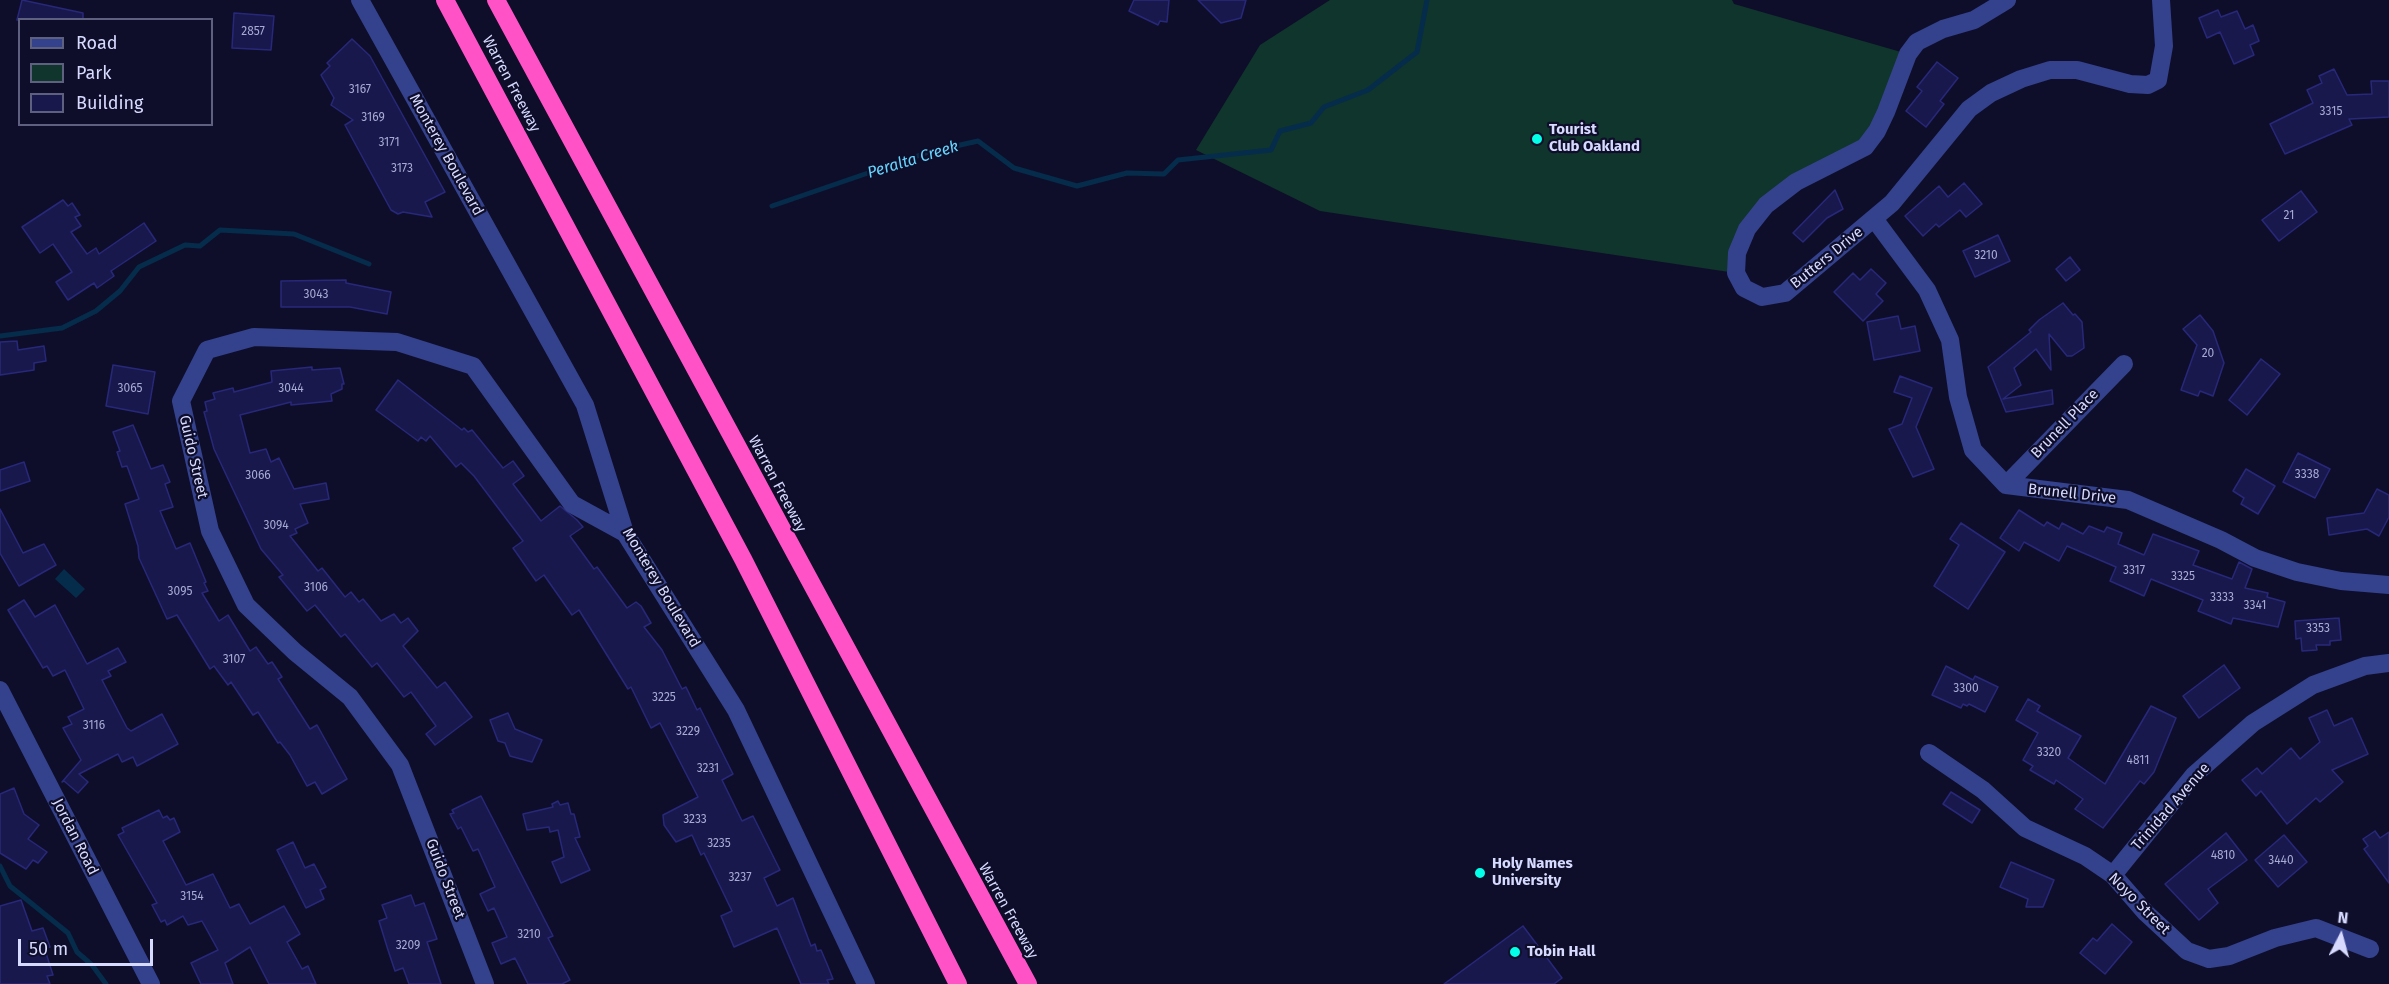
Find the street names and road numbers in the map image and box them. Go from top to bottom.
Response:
street label: Warren Freeway [478,33,544,135]
street label: Monterey Boulevard [405,91,487,219]
street label: Butters Drive [1787,223,1867,293]
street label: Brunell Place [2027,386,2103,462]
street label: Guido Street [175,414,211,500]
street label: Warren Freeway [744,433,810,535]
street label: Brunell Drive [2027,480,2117,508]
street label: Monterey Boulevard [618,525,704,651]
street label: Trinidad Avenue [2128,760,2214,854]
street label: Jordan Road [48,796,102,878]
street label: Guido Street [421,836,469,922]
street label: Warren Freeway [974,860,1042,962]
street label: Noyo Street [2104,869,2174,939]

